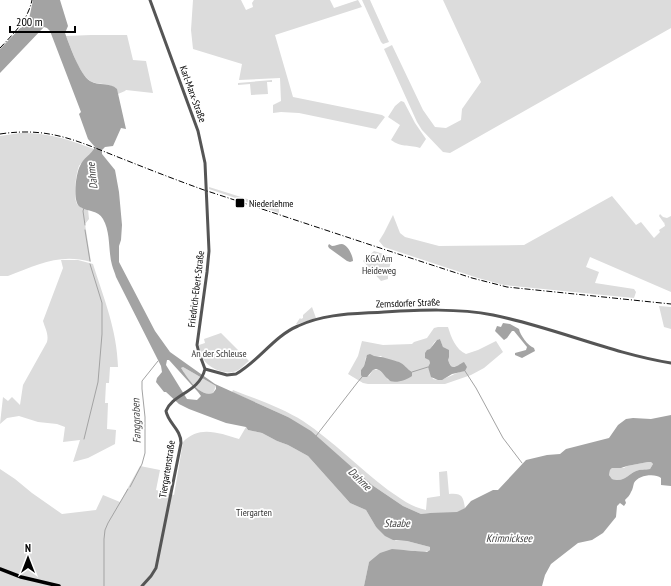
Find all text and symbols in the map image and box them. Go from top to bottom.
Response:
scale bar [10,8,75,34]
text: 200 m [16,14,43,29]
street label: Karl-Marx-Straße [177,64,209,124]
water label: Dahme [83,160,101,190]
marker: Niederlehme [234,197,246,209]
place label: Niederlehme [249,197,293,210]
street label: Friedrich-Ebert-Straße [185,250,207,328]
park label: KGA Am Heideweg [362,252,396,277]
street label: Zernsdorfer Straße [376,295,440,311]
park label: An der Schleuse [191,347,247,360]
water label: Fanggraben [128,397,144,444]
street label: Tiergartenstraße [156,439,178,499]
water label: Dahme [346,465,376,494]
park label: Tiergarten [236,506,272,519]
water label: Staabe [384,516,411,530]
water label: Krimnicksee [486,531,533,545]
north arrow [8,538,48,578]
text: N [25,541,31,555]

